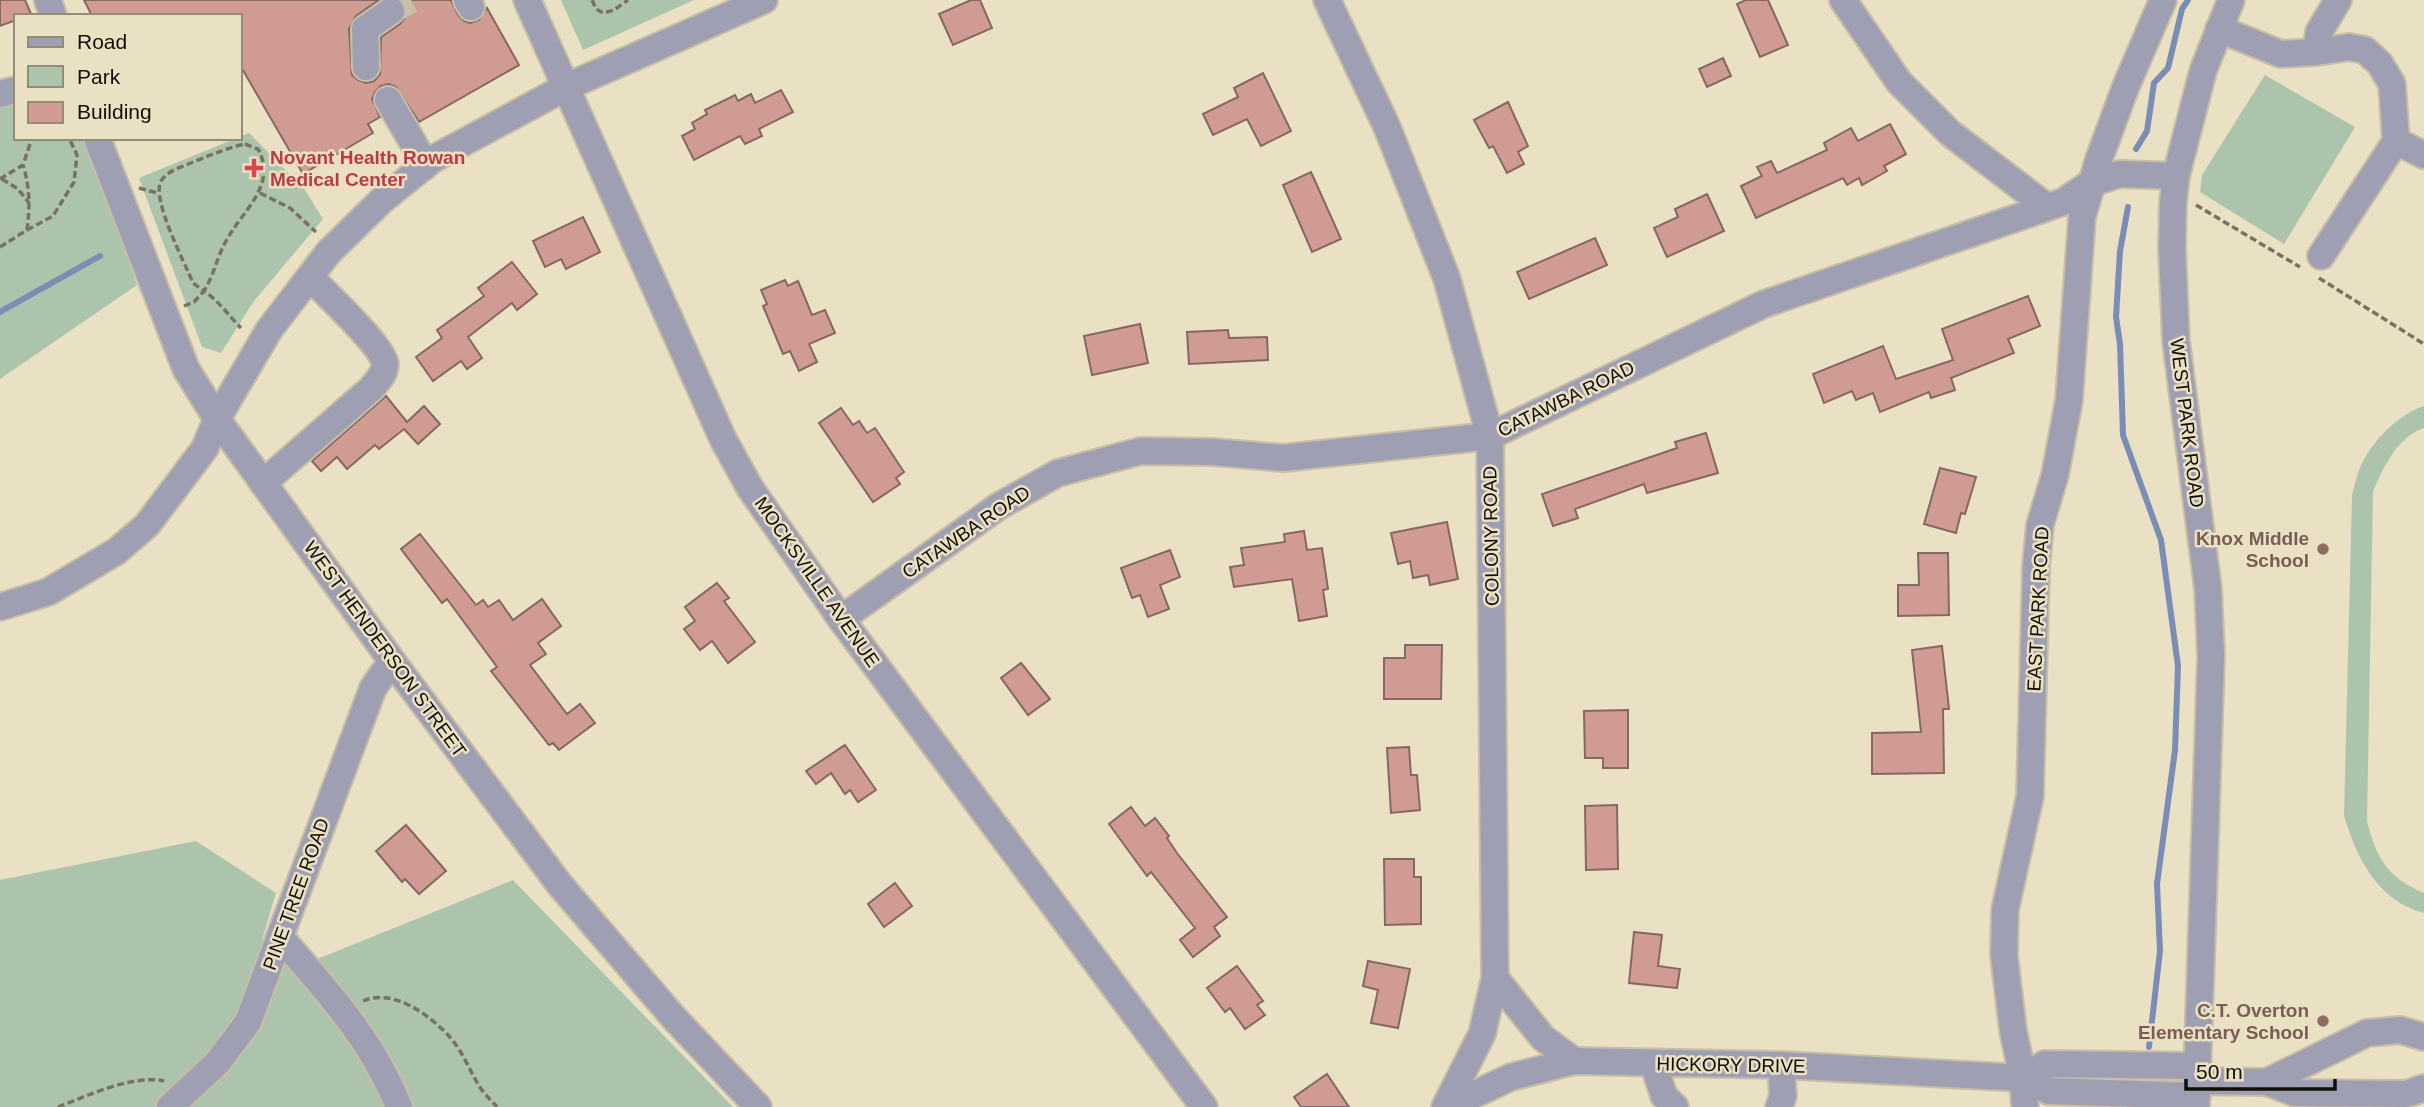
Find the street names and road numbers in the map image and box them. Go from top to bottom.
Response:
street label: WEST PARK ROAD [2166,337,2208,509]
street label: CATAWBA ROAD [1494,357,1638,441]
street label: COLONY ROAD [1479,466,1503,606]
street label: CATAWBA ROAD [898,481,1034,583]
street label: MOCKSVILLE AVENUE [750,493,884,671]
street label: EAST PARK ROAD [2023,526,2053,692]
street label: WEST HENDERSON STREET [300,537,471,761]
street label: PINE TREE ROAD [259,815,333,973]
street label: HICKORY DRIVE [1656,1053,1806,1077]

